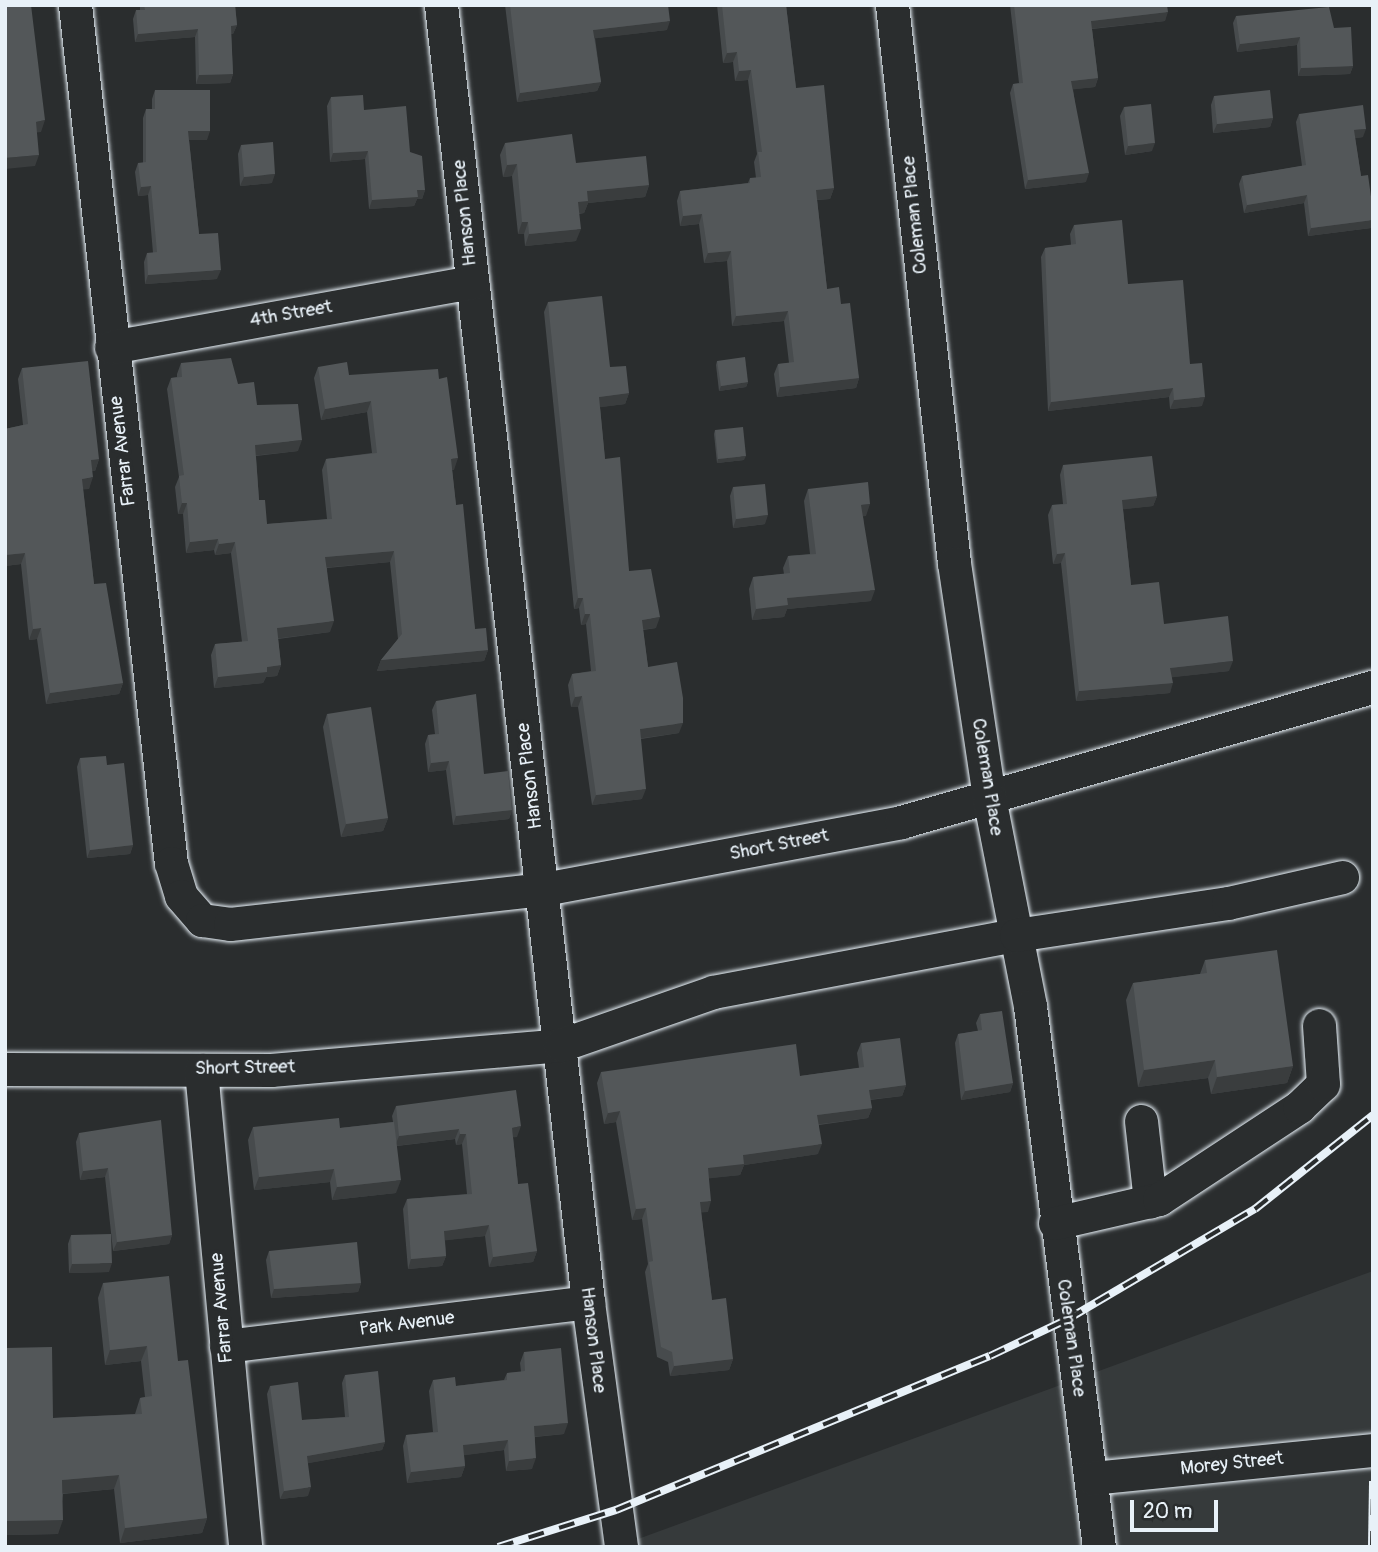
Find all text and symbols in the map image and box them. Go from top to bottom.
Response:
street label: Coleman Place [897,155,933,275]
street label: Hanson Place [448,159,482,267]
street label: 4th Street [248,296,334,332]
street label: Farrar Avenue [105,395,141,507]
street label: Coleman Place [966,717,1008,837]
street label: Hanson Place [512,722,548,830]
street label: Short Street [728,824,830,866]
street label: Short Street [195,1056,295,1080]
street label: Farrar Avenue [206,1252,238,1364]
street label: Coleman Place [1051,1278,1091,1398]
street label: Hanson Place [575,1286,611,1394]
street label: Park Avenue [358,1307,456,1341]
street label: Morey Street [1179,1447,1285,1481]
scale bar [1133,1486,1220,1530]
text: 20 m [1143,1498,1192,1525]

